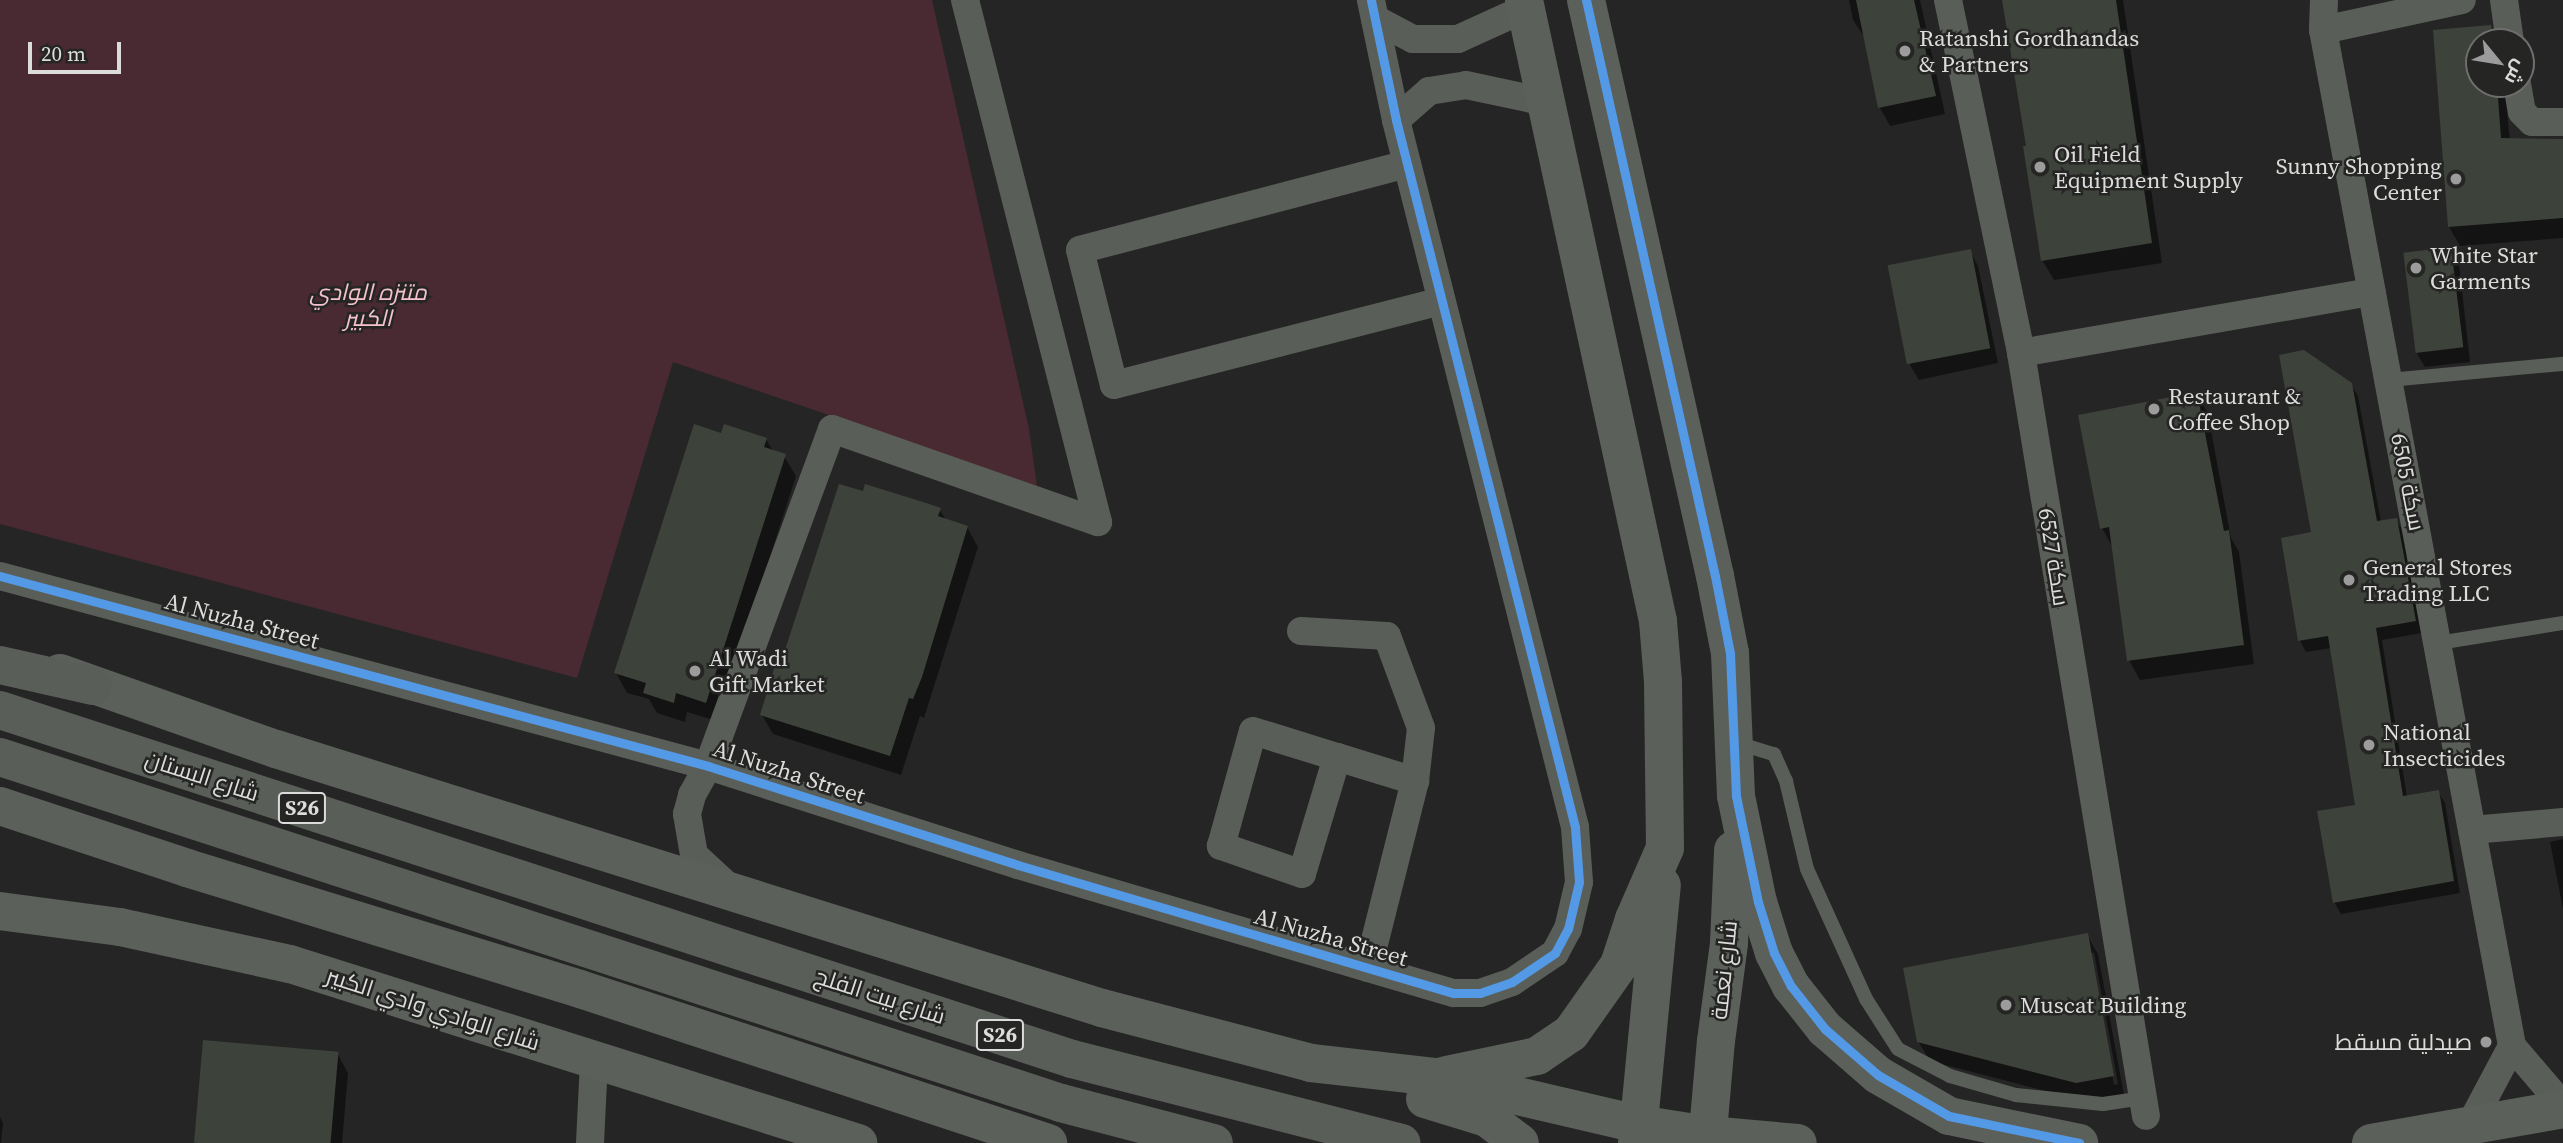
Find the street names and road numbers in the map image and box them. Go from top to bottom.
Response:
street label: سكة 6505 [2385,431,2431,533]
street label: سكة 6527 [2033,506,2075,608]
street label: Al Nuzha Street [162,587,322,655]
street label: Al Nuzha Street [710,734,868,810]
street label: شارع البستان [142,745,262,807]
road number: S26 [278,790,326,826]
street label: Al Nuzha Street [1251,902,1411,972]
street label: شارع نعمة [1705,919,1743,1021]
street label: شارع الوادي وادي الكبير [323,961,543,1057]
street label: شارع بيت الفلج [811,962,949,1030]
road number: S26 [976,1018,1024,1052]

